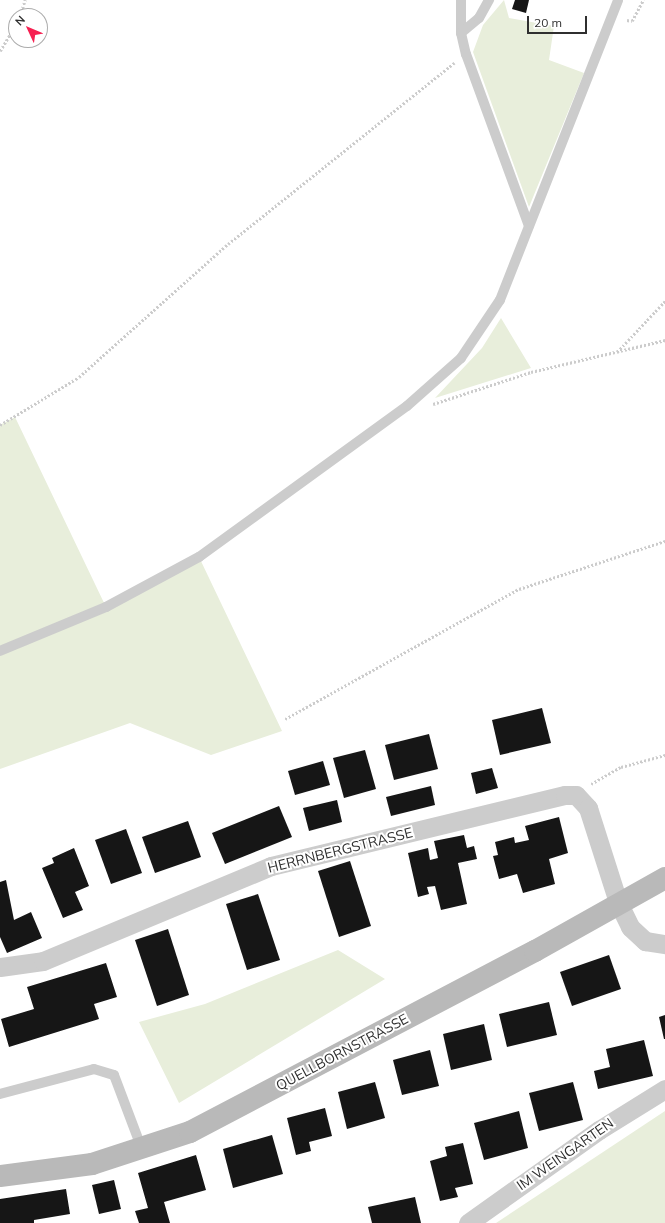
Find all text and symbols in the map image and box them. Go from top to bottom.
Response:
north arrow [8,8,48,48]
scale bar [529,8,589,34]
text: N [12,13,28,28]
text: 20 m [534,15,562,30]
street label: HERRNBERGSTRASSE [266,824,414,876]
street label: QUELLBORNSTRASSE [273,1010,411,1094]
street label: IM WEINGARTEN [513,1114,617,1194]

